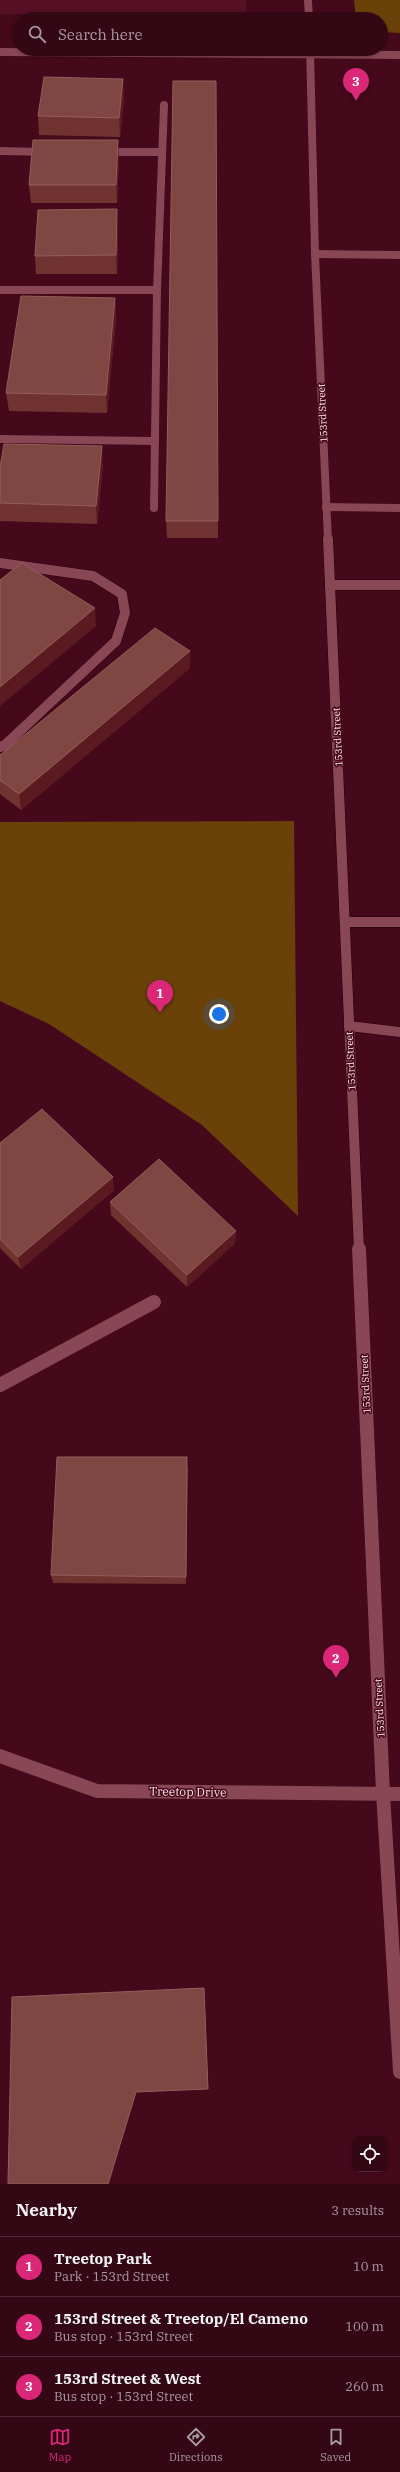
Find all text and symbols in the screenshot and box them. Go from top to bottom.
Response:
search box [12,12,388,56]
icon: search [26,23,48,45]
text: Search here [58,25,143,44]
pin: 3 [343,68,369,101]
street label: 153rd Street [314,383,331,443]
street label: 153rd Street [329,707,346,767]
pin: 1 [147,980,173,1013]
your location [209,1004,229,1024]
street label: 153rd Street [342,1031,359,1091]
street label: 153rd Street [357,1354,374,1414]
pin: 2 [323,1645,349,1678]
street label: 153rd Street [371,1678,388,1738]
street label: Treetop Drive [149,1783,227,1800]
map controls [352,2136,388,2172]
button: locate [352,2136,388,2172]
text: Nearby [16,2199,77,2221]
text: 3 results [331,2202,384,2219]
text: Treetop Park [54,2249,151,2268]
text: 1 [25,2258,33,2275]
text: 10 m [353,2258,384,2275]
text: Park · 153rd Street [54,2268,169,2285]
text: 153rd Street & Treetop/El Cameno [54,2309,308,2328]
text: 2 [25,2318,33,2335]
text: 100 m [345,2318,384,2335]
text: Bus stop · 153rd Street [54,2328,193,2345]
text: 153rd Street & West [54,2369,201,2388]
text: 3 [25,2378,33,2395]
text: 260 m [345,2378,384,2395]
text: Bus stop · 153rd Street [54,2388,193,2405]
tab: Map [49,2426,71,2464]
tab: Directions [169,2426,223,2464]
tab: Saved [320,2426,351,2464]

